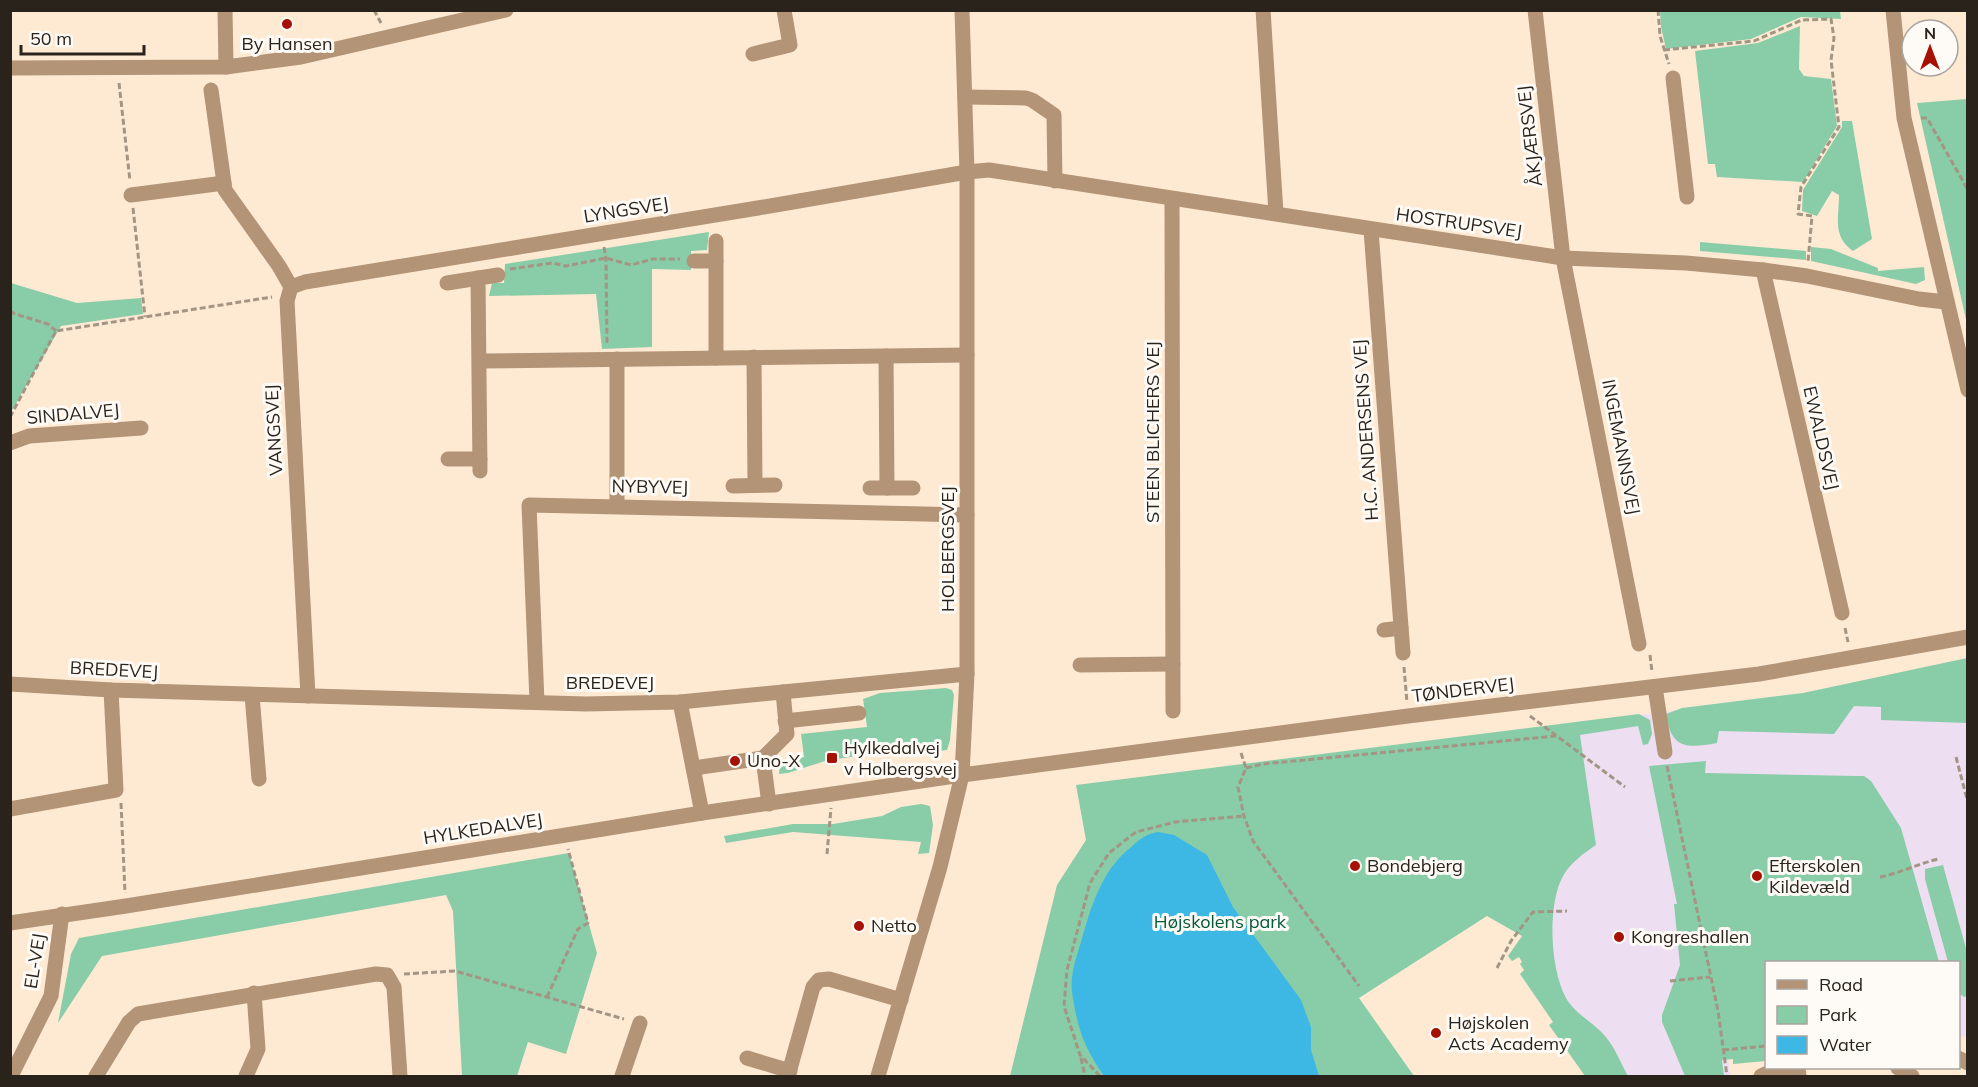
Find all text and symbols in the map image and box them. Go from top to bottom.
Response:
marker: By Hansen [280,17,294,31]
scale bar [21,18,144,56]
north arrow [1900,18,1960,78]
text: N [1924,23,1936,43]
text: 50 m [30,27,72,50]
place label: By Hansen [242,32,332,55]
street label: ÅKJÆRSVEJ [1512,84,1547,188]
street label: LYNGSVEJ [582,191,670,228]
street label: HOSTRUPSVEJ [1395,202,1524,243]
street label: H.C. ANDERSENS VEJ [1348,338,1383,522]
street label: STEEN BLICHERS VEJ [1141,341,1164,523]
street label: INGEMANNSVEJ [1597,377,1646,517]
street label: VANGSVEJ [260,384,287,476]
street label: EWALDSVEJ [1798,384,1845,492]
street label: SINDALVEJ [26,398,120,429]
street label: NYBYVEJ [611,474,689,499]
street label: HOLBERGSVEJ [936,486,959,612]
street label: BREDEVEJ [69,656,159,683]
street label: BREDEVEJ [566,671,654,694]
street label: TØNDERVEJ [1410,672,1515,707]
place label: Hylkedalvej v Holbergsvej [844,736,957,780]
place label: Uno-X [747,749,800,772]
marker: Hylkedalvej v Holbergsvej [825,751,839,765]
marker: Uno-X [728,754,742,768]
street label: HYLKEDALVEJ [422,808,544,849]
place label: Bondebjerg [1367,854,1463,877]
place label: Efterskolen Kildevæld [1769,854,1860,898]
marker: Bondebjerg [1348,859,1362,873]
marker: Efterskolen Kildevæld [1750,869,1764,883]
park label: Højskolens park [1154,910,1287,933]
place label: Netto [871,914,917,937]
marker: Netto [852,919,866,933]
place label: Kongreshallen [1631,925,1749,948]
marker: Kongreshallen [1612,930,1626,944]
street label: EL-VEJ [19,932,50,990]
legend [1765,961,1960,1069]
text: Road [1819,973,1863,996]
text: Park [1819,1003,1858,1026]
place label: Højskolen Acts Academy [1448,1011,1569,1055]
marker: Højskolen Acts Academy [1429,1026,1443,1040]
text: Water [1819,1033,1872,1056]

